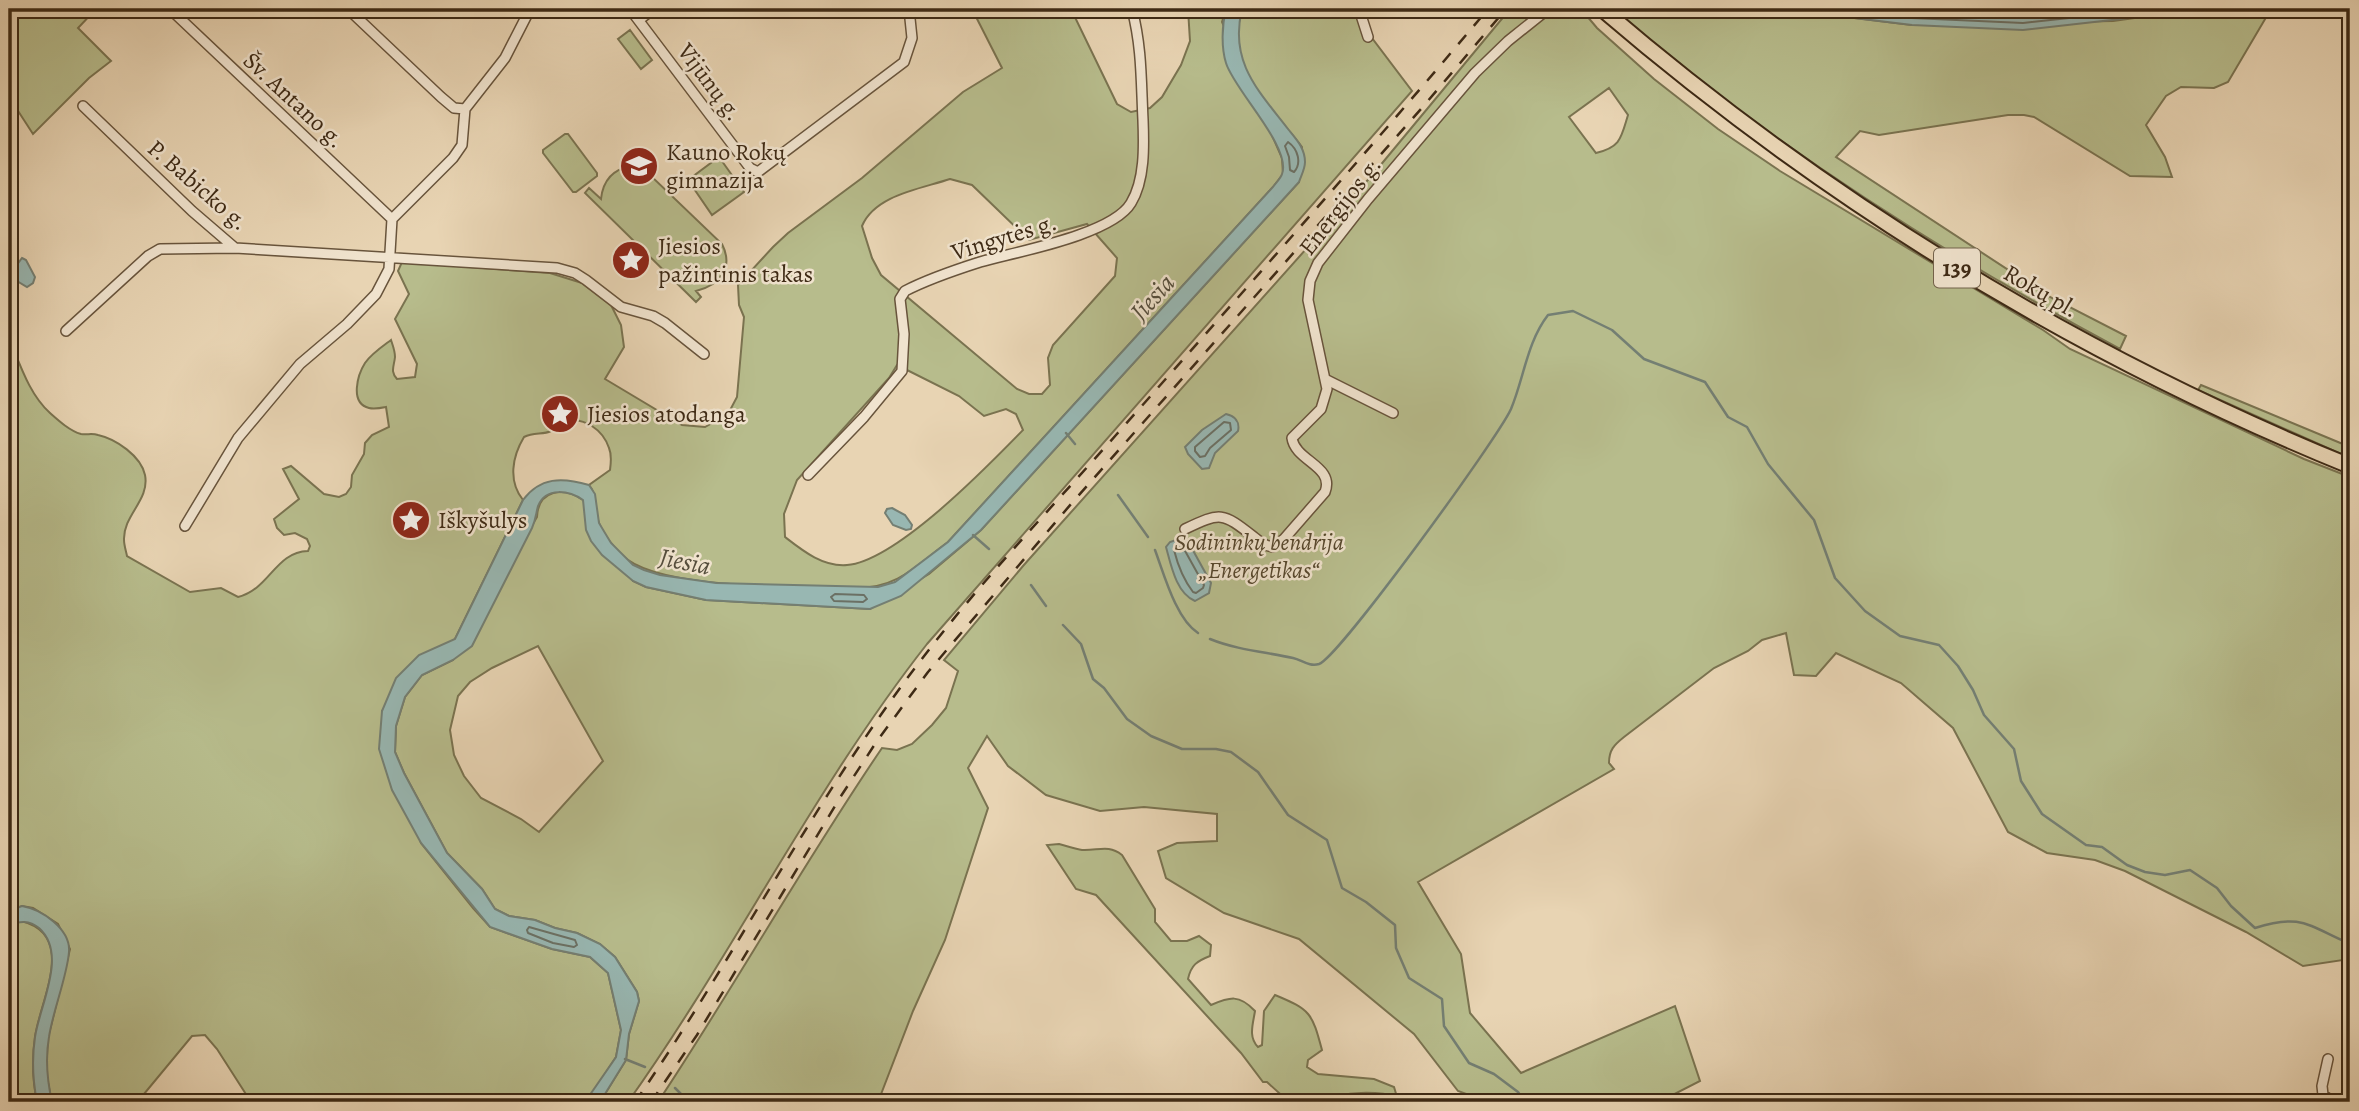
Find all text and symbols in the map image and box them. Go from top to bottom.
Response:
street label: Vijūnų g. [670,36,750,127]
street label: Šv. Antano g. [236,45,352,155]
street label: P. Babicko g. [141,132,255,238]
place label: Kauno Rokų gimnazija [666,136,787,196]
school or university icon: Kauno Rokų gimnazija [618,145,660,187]
street label: Energijos g. [1291,150,1389,262]
street label: Vingytės g. [946,206,1061,268]
place label: Jiesios pažintinis takas [658,230,813,290]
place icon: Jiesios pažintinis takas [610,239,652,281]
road number: 139 [1934,248,1980,288]
street label: Rokų pl. [1998,257,2084,325]
water label: Jiesia [1121,266,1183,329]
place icon: Jiesios atodanga [539,393,581,435]
place label: Jiesios atodanga [587,398,747,430]
place icon: Iškyšulys [390,499,432,541]
place label: Iškyšulys [438,504,527,536]
park label: Sodininkų bendrija „Energetikas“ [1174,526,1344,586]
water label: Jiesia [655,539,714,584]

